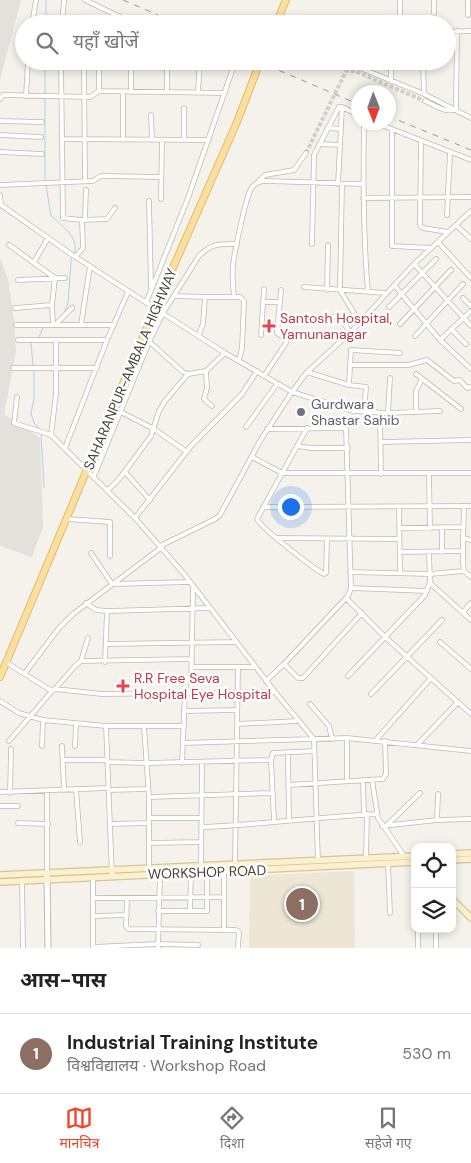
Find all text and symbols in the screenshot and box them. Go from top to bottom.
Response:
search box [15,15,456,70]
icon: search [33,29,61,57]
text: यहाँ खोजें [73,29,139,54]
north arrow [351,85,396,130]
street label: SAHARANPUR-AMBALA HIGHWAY [79,265,181,473]
place label: Santosh Hospital, Yamunanagar [280,309,392,343]
marker: Santosh Hospital, Yamunanagar [262,319,276,333]
place label: Gurdwara Shastar Sahib [311,395,400,429]
marker: Gurdwara Shastar Sahib [295,406,307,418]
your location [278,494,304,520]
place label: R.R Free Seva Hospital Eye Hospital [134,669,271,703]
marker: R.R Free Seva Hospital Eye Hospital [116,679,130,693]
map controls [411,843,456,933]
button: locate [411,843,456,888]
street label: WORKSHOP ROAD [148,861,266,883]
pin: 1 [286,885,318,923]
button: layers [411,888,456,933]
text: आस-पास [20,966,106,994]
text: Industrial Training Institute [67,1030,318,1055]
text: 1 [33,1043,39,1064]
text: 530 m [402,1043,451,1064]
text: विश्वविद्यालय · Workshop Road [67,1055,266,1076]
tab: मानचित्र [59,1104,99,1154]
tab: दिशा [218,1104,246,1154]
tab: सहेजे गए [365,1104,412,1154]

